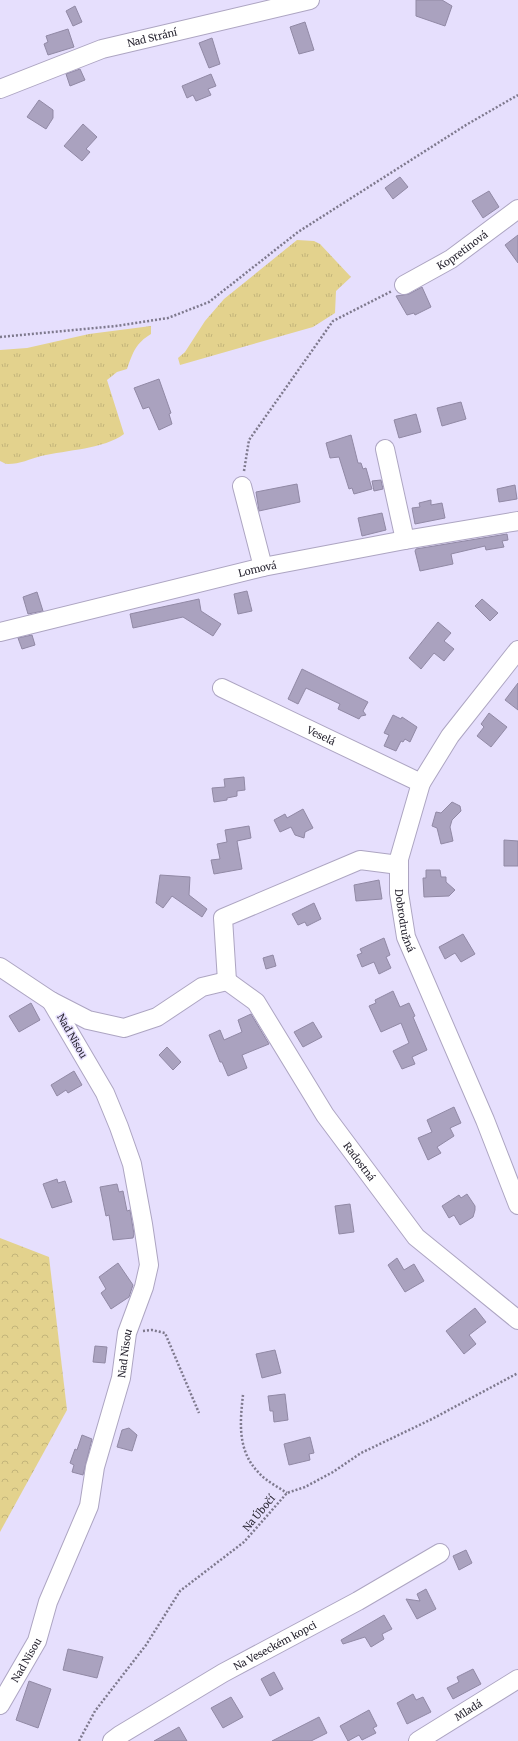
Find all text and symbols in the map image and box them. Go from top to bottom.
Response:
street label: Nad Strání [126,25,179,49]
street label: Kopretinová [434,227,491,272]
street label: Lomová [237,558,278,579]
street label: Veselá [304,723,338,748]
street label: Dobrodružná [393,889,418,954]
street label: Nad Nisou [54,1011,90,1061]
street label: Radostná [341,1139,379,1184]
street label: Nad Nisou [115,1327,135,1379]
street label: Na Úbočí [239,1491,278,1534]
street label: Na Veseckém kopci [231,1618,319,1673]
street label: Nad Nisou [8,1635,44,1685]
street label: Mladá [452,1696,485,1723]

